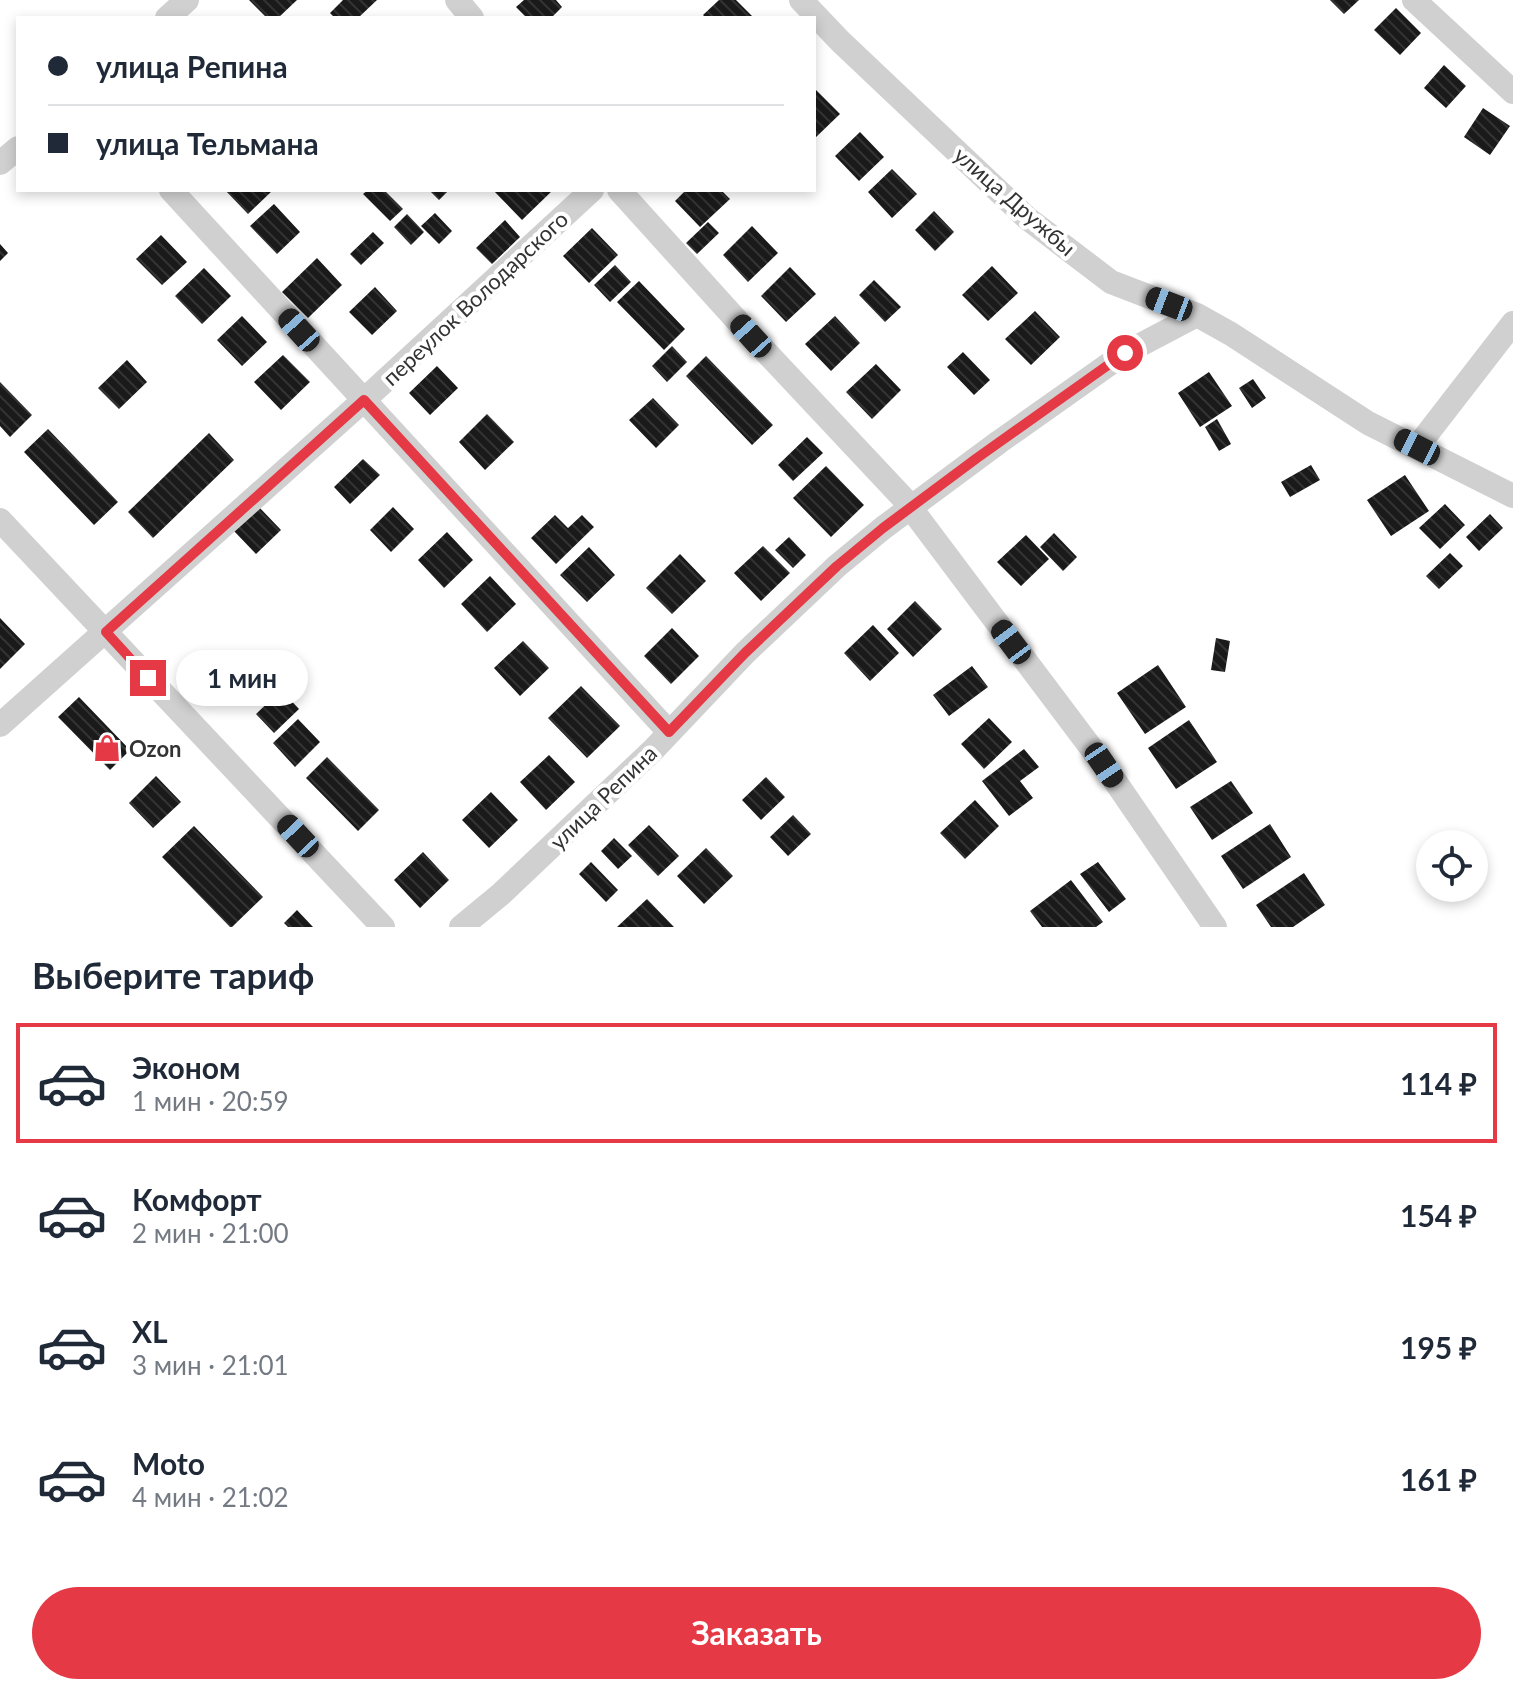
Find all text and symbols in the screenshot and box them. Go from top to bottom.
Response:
text: улица Репина [96,48,288,84]
text: улица Тельмана [96,125,319,161]
street label: улица Дружбы [949,141,1081,261]
street label: переулок Володарского [377,205,573,391]
car [1142,284,1196,324]
car [274,304,324,356]
car [726,310,776,362]
route start [1107,335,1143,371]
car [1390,425,1444,469]
car [987,616,1035,668]
callout: 1 мин [176,650,308,706]
route end [130,660,166,696]
text: 1 мин [207,662,277,694]
shop icon: Ozon [92,733,122,763]
place label: Ozon [129,735,182,762]
car [1081,738,1127,792]
street label: улица Репина [544,739,662,855]
car [273,810,323,862]
map controls [1416,830,1488,902]
button: locate [1416,830,1488,902]
text: Выберите тариф [32,953,314,997]
icon: car [36,1047,108,1119]
text: Эконом [132,1049,241,1085]
text: 114 ₽ [1400,1065,1477,1101]
text: 1 мин · 20:59 [132,1085,289,1117]
icon: car [36,1179,108,1251]
text: Комфорт [132,1181,262,1217]
text: 154 ₽ [1400,1197,1477,1233]
text: 2 мин · 21:00 [132,1217,289,1249]
icon: car [36,1311,108,1383]
text: XL [132,1313,168,1349]
text: 195 ₽ [1400,1329,1477,1365]
text: 3 мин · 21:01 [132,1349,289,1381]
icon: car [36,1443,108,1515]
text: Moto [132,1445,205,1481]
text: 161 ₽ [1400,1461,1477,1497]
text: 4 мин · 21:02 [132,1481,289,1513]
button: Заказать [32,1587,1481,1679]

